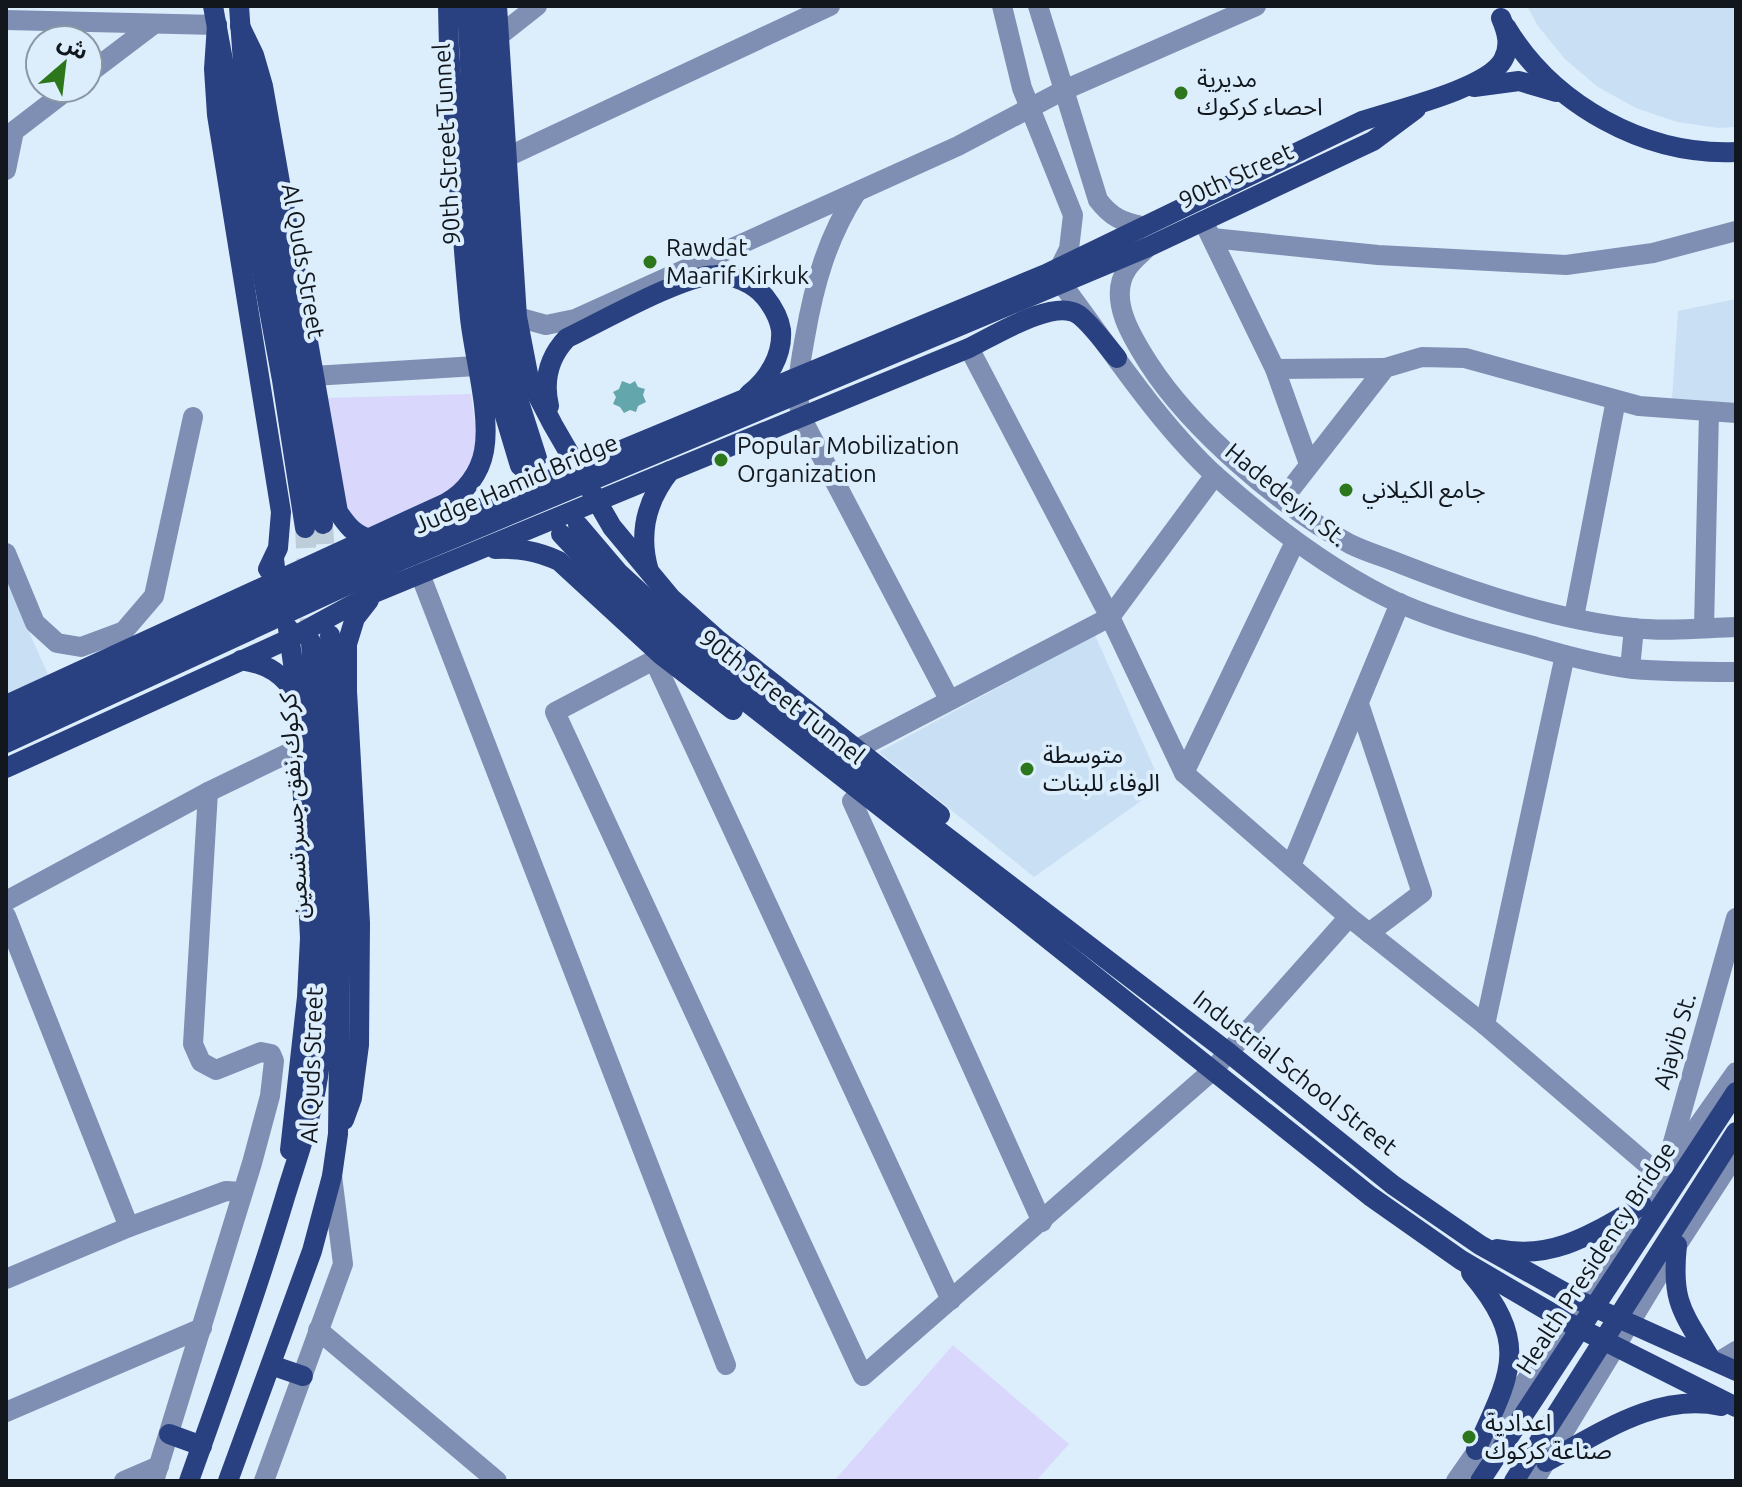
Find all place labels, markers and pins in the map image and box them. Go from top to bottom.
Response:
place label: مديرية احصاء كركوك [1197,65,1323,121]
marker: مديرية احصاء كركوك [1172,84,1190,102]
place label: Rawdat Maarif Kirkuk [666,234,809,289]
marker: Rawdat Maarif Kirkuk [641,253,659,271]
place label: Popular Mobilization Organization [737,432,959,487]
marker: Popular Mobilization Organization [712,451,730,469]
place label: جامع الكيلاني [1362,476,1486,509]
marker: جامع الكيلاني [1337,481,1355,499]
place label: متوسطة الوفاء للبنات [1043,741,1160,797]
marker: متوسطة الوفاء للبنات [1018,760,1036,778]
place label: اعدادية صناعة كركوك [1485,1409,1612,1465]
marker: اعدادية صناعة كركوك [1460,1428,1478,1446]

